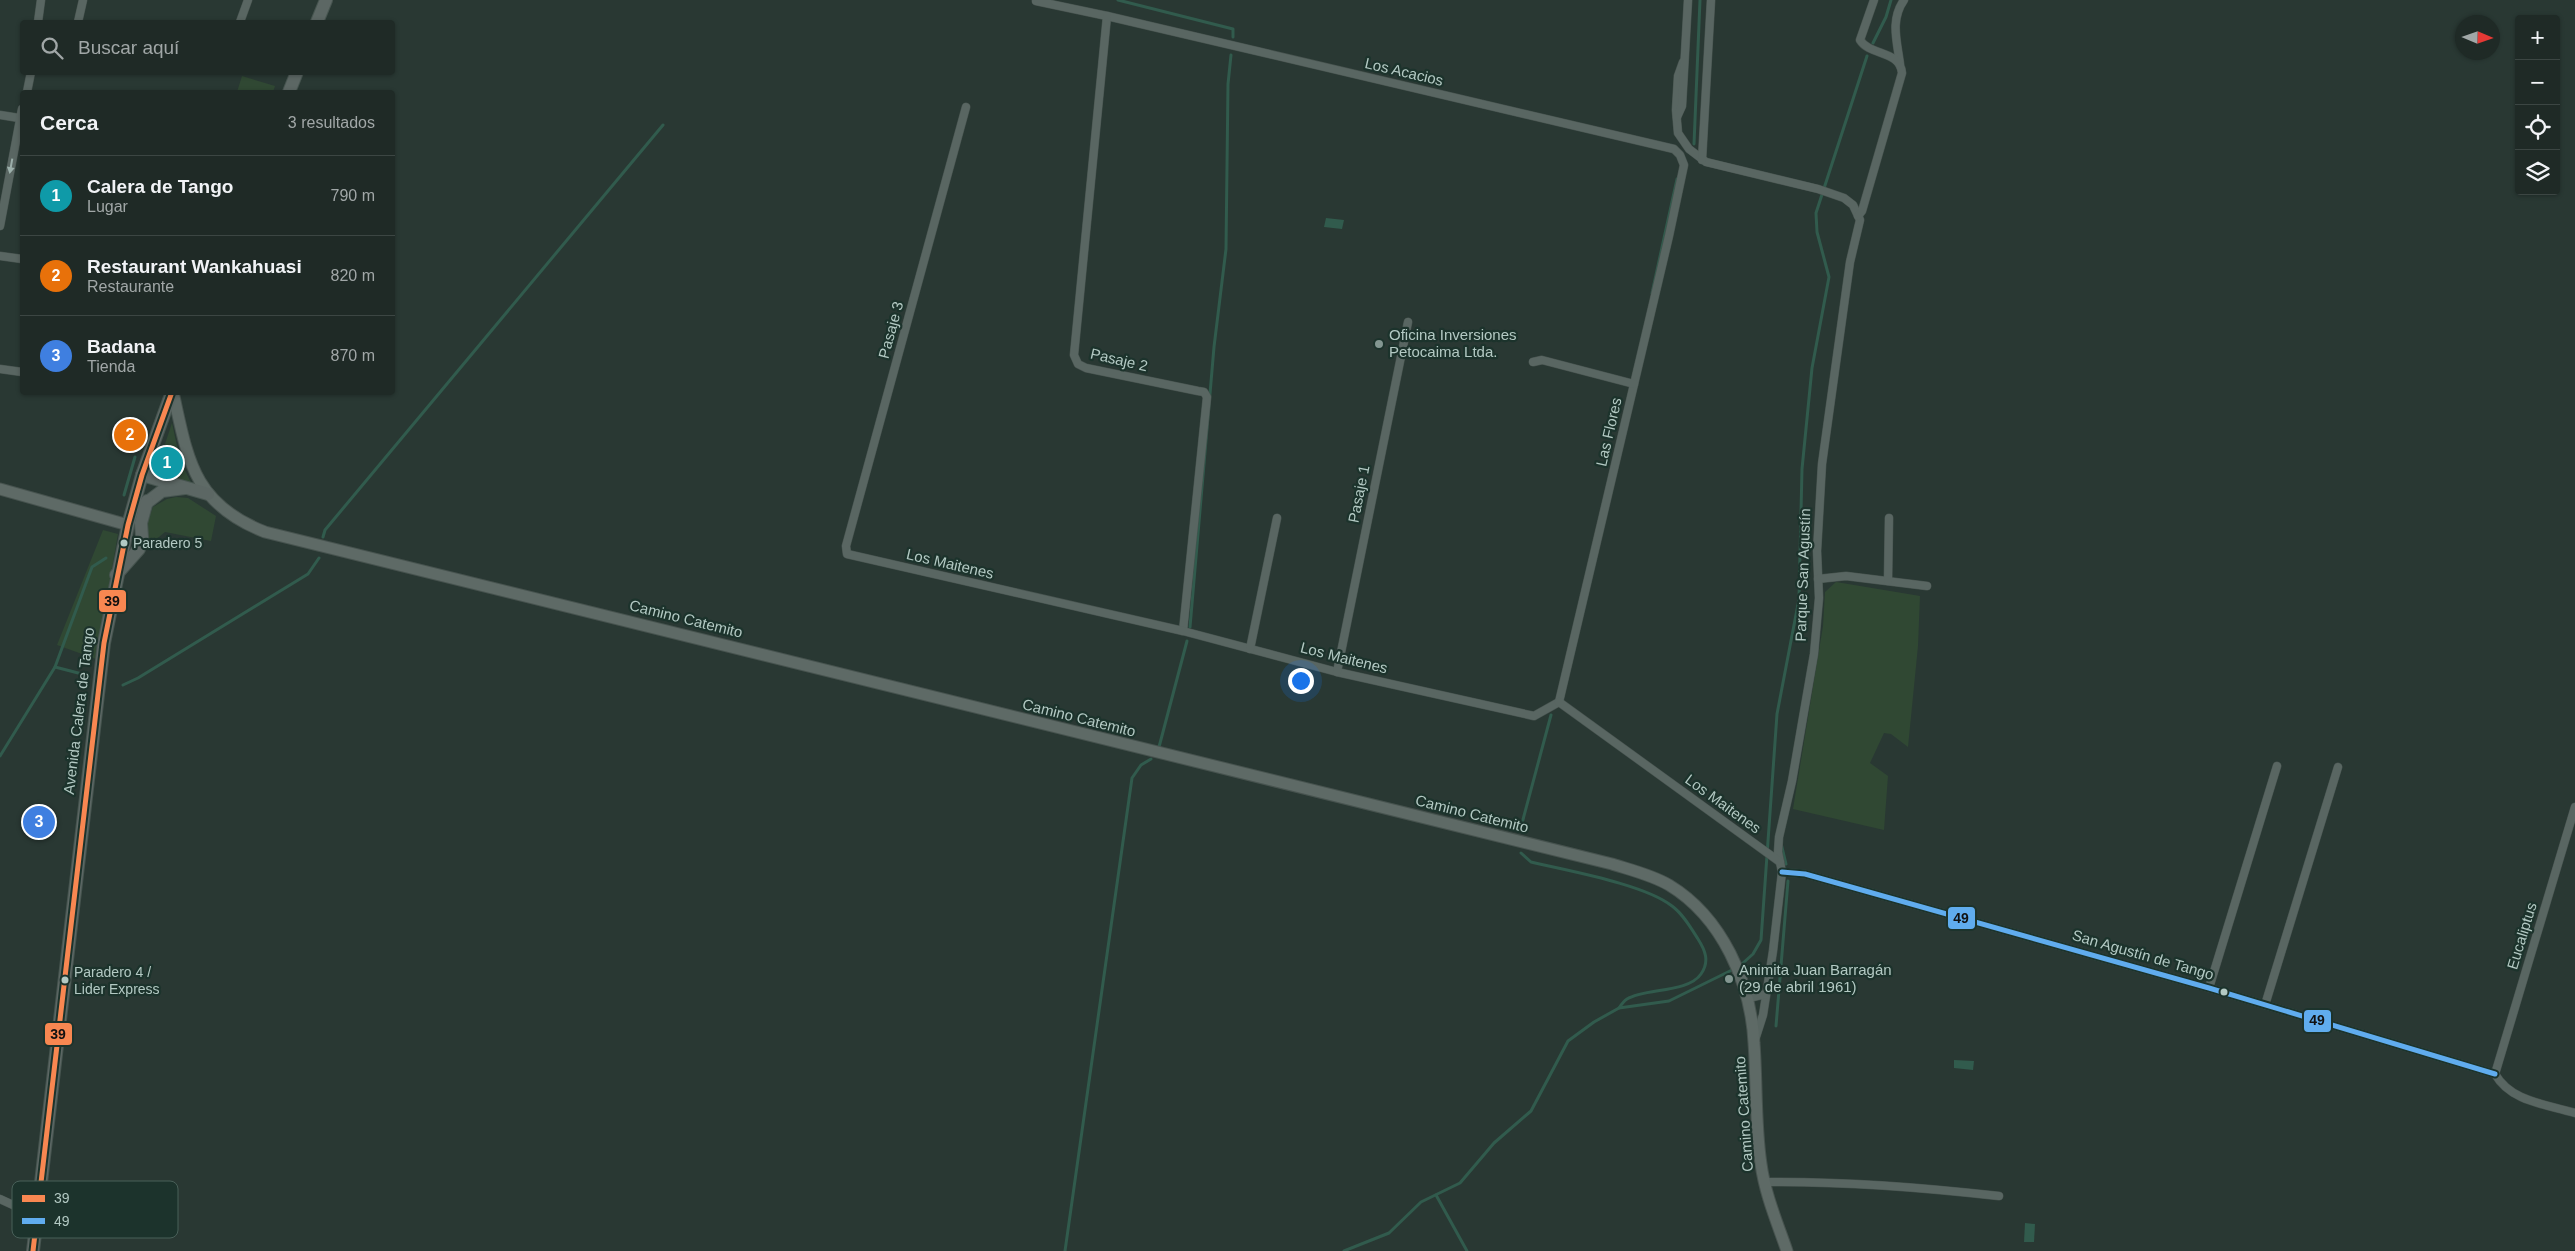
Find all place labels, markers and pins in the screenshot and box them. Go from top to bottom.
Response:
place label: Oficina Inversiones Petocaima Ltda. [1389,326,1517,360]
marker: Oficina Inversiones Petocaima Ltda. [1373,338,1385,350]
pin: 2 [114,416,146,454]
pin: 1 [151,444,183,482]
place label: Paradero 5 [133,535,202,551]
marker: Paradero 5 [119,538,129,548]
pin: 3 [23,803,55,841]
place label: Animita Juan Barragán (29 de abril 1961) [1739,961,1892,995]
place label: Paradero 4 / Lider Express [74,964,160,997]
marker: Animita Juan Barragán (29 de abril 1961) [1723,973,1735,985]
marker: Paradero 4 / Lider Express [60,975,70,985]
unlabelled marker [2219,987,2229,997]

